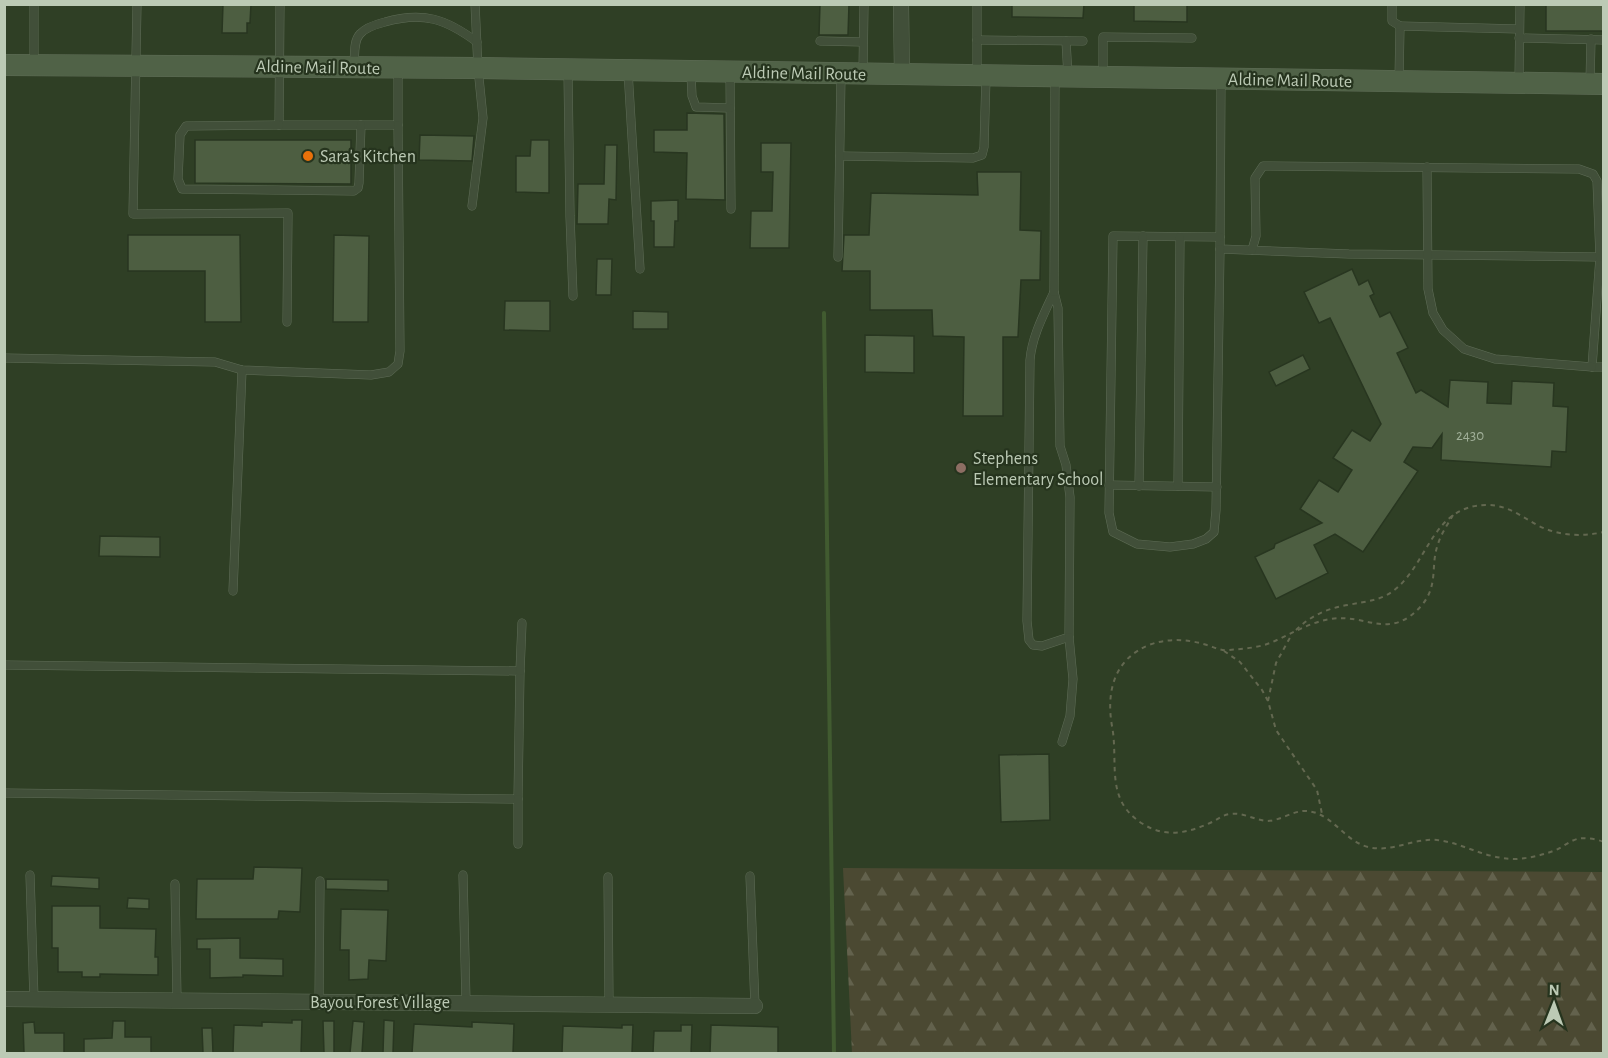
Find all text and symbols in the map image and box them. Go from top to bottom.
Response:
street label: Aldine Mail Route [256,58,380,78]
street label: Aldine Mail Route [742,64,866,84]
street label: Aldine Mail Route [1228,71,1352,91]
place label: Sara's Kitchen [320,148,416,166]
marker: Sara's Kitchen [301,149,315,163]
house number: 2430 [1456,428,1484,443]
place label: Stephens Elementary School [973,450,1104,489]
marker: Stephens Elementary School [954,461,968,475]
north arrow [1524,974,1584,1034]
text: N [1549,982,1560,998]
street label: Bayou Forest Village [310,994,450,1012]

